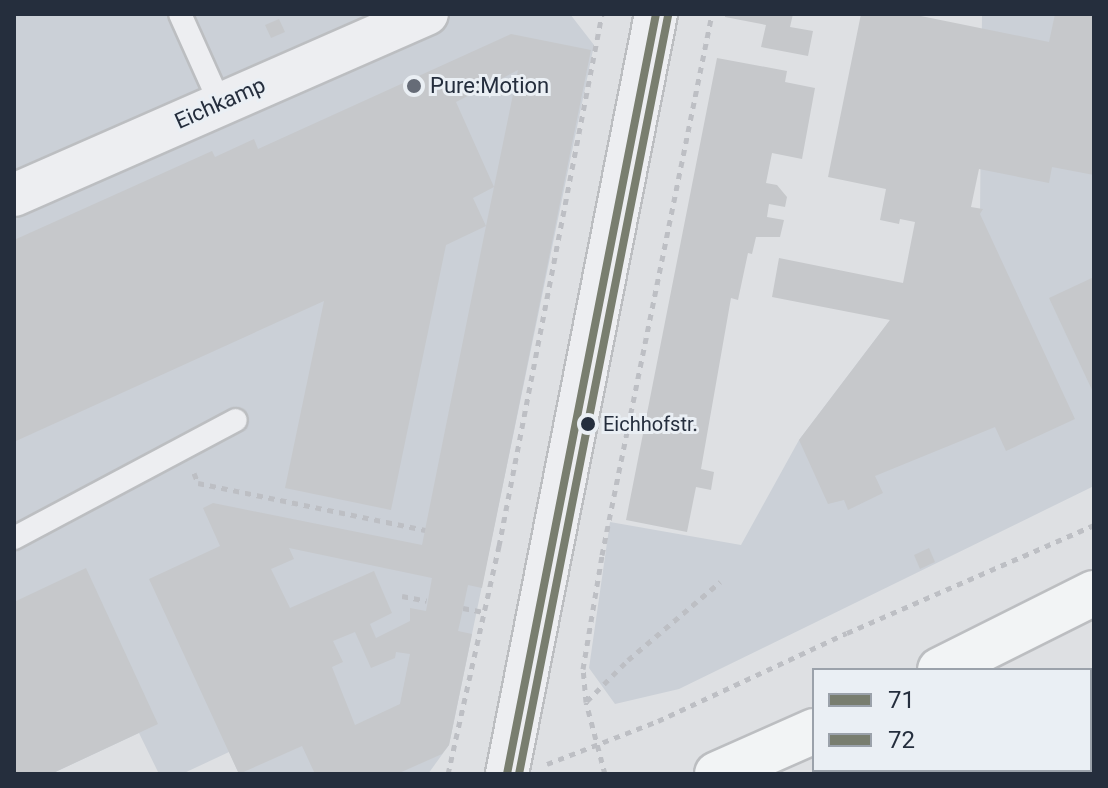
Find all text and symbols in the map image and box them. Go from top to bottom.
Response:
street label: Eichkamp [171,71,269,135]
place label: Pure:Motion [430,73,549,99]
marker: Pure:Motion [405,77,423,95]
place label: Eichhofstr. [603,412,698,436]
marker: Eichhofstr. [580,416,596,432]
legend [812,668,1092,772]
text: 71 [888,686,915,714]
text: 72 [888,726,915,754]

